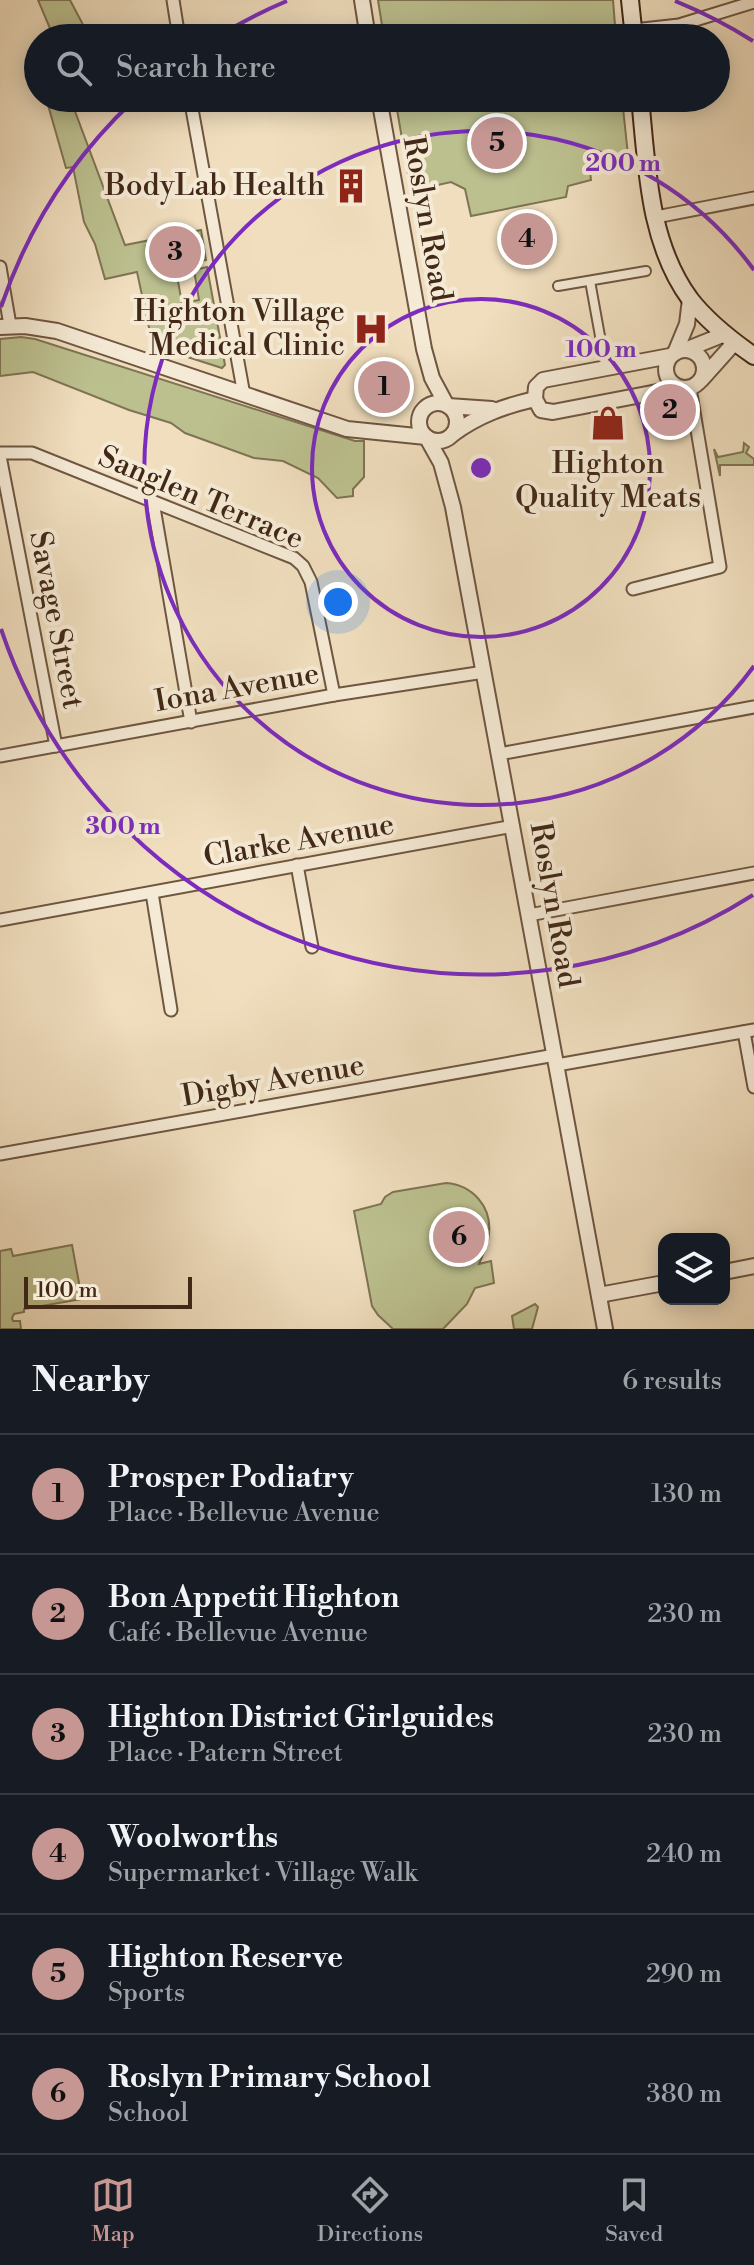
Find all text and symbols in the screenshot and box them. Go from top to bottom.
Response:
search box [24,24,730,112]
icon: search [52,46,96,90]
text: Search here [116,49,276,87]
pin: 5 [471,113,523,173]
street label: Roslyn Road [394,133,460,305]
text: 200 m [585,149,661,179]
place label: BodyLab Health [104,167,325,205]
building icon: BodyLab Health [332,167,370,205]
pin: 4 [501,209,553,269]
pin: 3 [149,222,201,282]
place label: Highton Village Medical Clinic [134,293,345,365]
hospital icon: Highton Village Medical Clinic [352,310,390,348]
text: 100 m [565,335,637,365]
pin: 1 [358,357,410,417]
pin: 2 [644,380,696,440]
shop icon: Highton Quality Meats [589,404,627,442]
street label: Sanglen Terrace [93,438,309,558]
place label: Highton Quality Meats [515,445,701,517]
centre of rings [467,454,495,482]
street label: Savage Street [20,528,92,712]
your location [318,582,358,622]
street label: Iona Avenue [152,655,322,721]
street label: Clarke Avenue [201,806,397,876]
text: 300 m [85,812,161,842]
street label: Roslyn Road [521,819,587,991]
street label: Digby Avenue [179,1046,367,1116]
pin: 6 [433,1207,485,1267]
map controls [658,1233,730,1305]
button: layers [658,1233,730,1305]
scale bar [24,1273,192,1309]
text: 100 m [36,1277,98,1304]
text: Nearby [32,1360,150,1402]
text: 6 results [622,1365,722,1397]
text: Prosper Podiatry [108,1459,354,1497]
text: 1 [52,1478,64,1510]
text: 130 m [651,1478,722,1510]
text: Place · Bellevue Avenue [108,1497,380,1529]
text: Bon Appetit Highton [108,1579,400,1617]
text: 2 [50,1598,66,1630]
text: 230 m [647,1598,722,1630]
text: Café · Bellevue Avenue [108,1617,368,1649]
text: Highton District Girlguides [108,1699,494,1737]
text: 3 [50,1718,66,1750]
text: 230 m [647,1718,722,1750]
text: Place · Patern Street [108,1737,343,1769]
text: Woolworths [108,1819,278,1857]
text: 4 [49,1838,67,1870]
text: 240 m [646,1838,722,1870]
text: Supermarket · Village Walk [108,1857,417,1889]
text: Highton Reserve [108,1939,343,1977]
text: 5 [50,1958,66,1990]
text: 290 m [646,1958,722,1990]
text: Sports [108,1977,185,2009]
text: Roslyn Primary School [108,2059,431,2097]
text: 6 [50,2078,66,2110]
text: 380 m [646,2078,722,2110]
text: School [108,2097,188,2129]
tab: Map [91,2173,135,2248]
tab: Directions [317,2173,423,2248]
tab: Saved [605,2173,663,2248]

